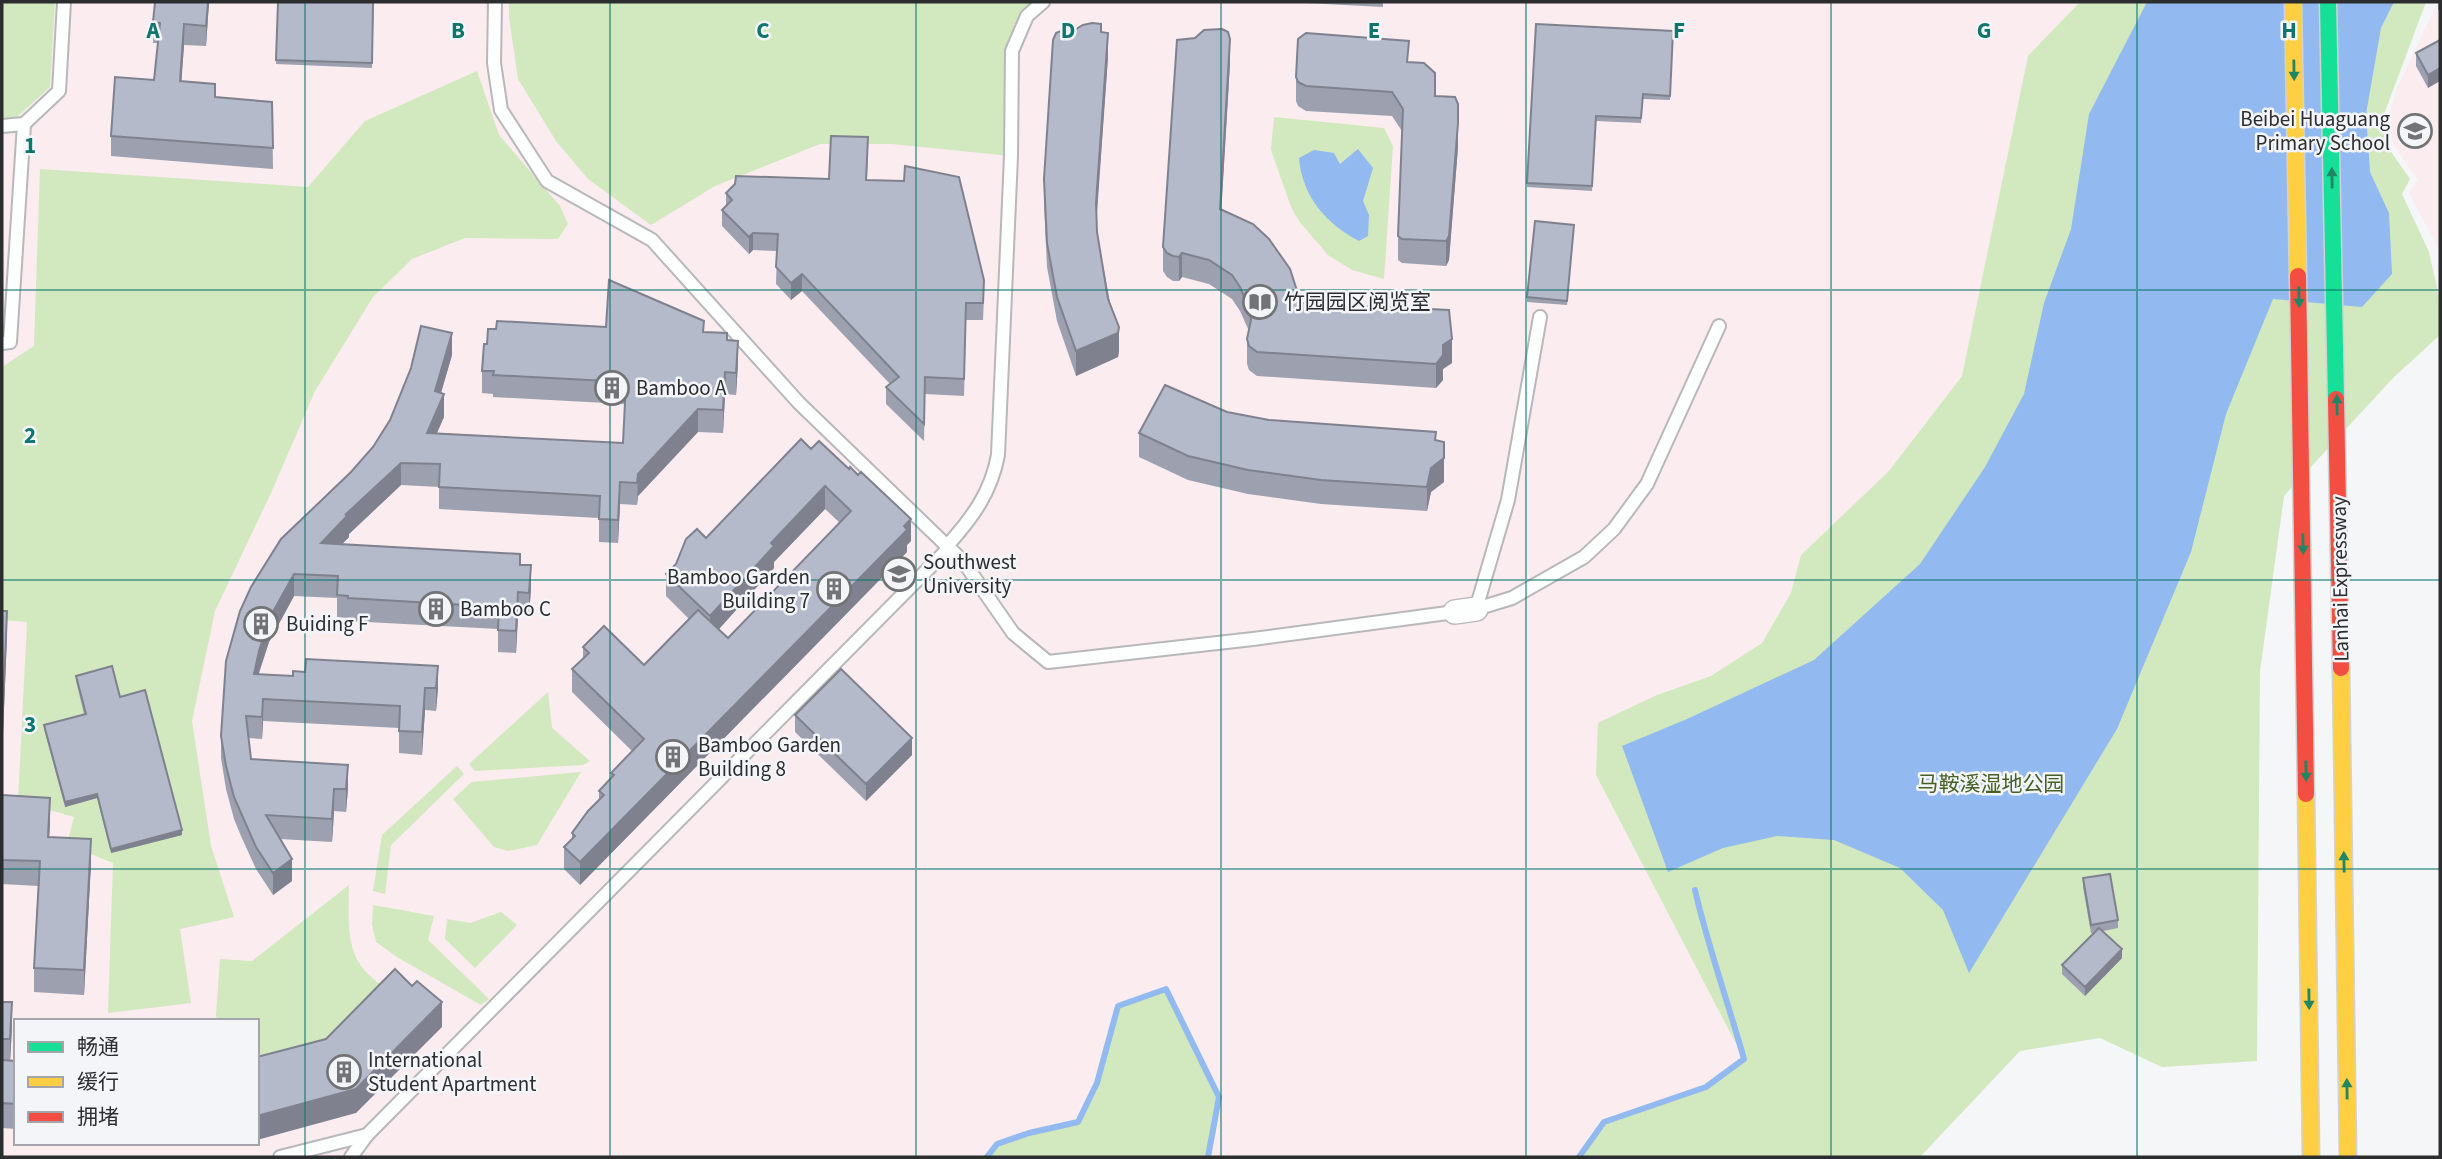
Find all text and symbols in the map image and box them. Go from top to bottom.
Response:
text: A [145,14,160,47]
text: B [451,14,465,47]
text: C [756,14,770,47]
text: D [1061,14,1075,47]
text: E [1368,14,1380,47]
text: F [1673,14,1685,47]
text: G [1977,14,1991,47]
text: H [2281,14,2297,47]
one-way arrow [2288,59,2300,81]
place label: Beibei Huaguang Primary School [2240,104,2390,158]
school or university icon: Beibei Huaguang Primary School [2396,112,2434,150]
text: 1 [24,129,36,162]
one-way arrow [2326,167,2338,189]
library icon: 竹园园区阅览室 [1241,283,1279,321]
place label: 竹园园区阅览室 [1284,287,1431,317]
one-way arrow [2293,287,2305,309]
building icon: Bamboo A [593,369,631,407]
place label: Bamboo A [636,373,727,403]
one-way arrow [2331,394,2343,416]
text: 2 [24,419,36,452]
street label: Lanhai Expressway [2324,496,2356,662]
one-way arrow [2297,533,2309,555]
place label: Southwest University [923,547,1016,601]
school or university icon: Southwest University [880,555,918,593]
place label: Bamboo Garden Building 7 [667,562,810,616]
building icon: Bamboo Garden Building 7 [815,570,853,608]
building icon: Bamboo C [417,590,455,628]
place label: Bamboo C [460,594,551,624]
building icon: Buiding F [242,605,280,643]
place label: Buiding F [286,609,368,639]
text: 3 [24,708,36,741]
place label: Bamboo Garden Building 8 [698,730,841,784]
building icon: Bamboo Garden Building 8 [654,738,692,776]
one-way arrow [2300,760,2312,782]
park label: 马鞍溪湿地公园 [1918,769,2065,799]
one-way arrow [2338,850,2350,872]
one-way arrow [2303,988,2315,1010]
legend [14,1019,259,1145]
text: 畅通 [77,1032,119,1062]
place label: International Student Apartment [368,1045,536,1099]
building icon: International Student Apartment [325,1053,363,1091]
text: 缓行 [77,1067,119,1097]
one-way arrow [2342,1078,2353,1100]
text: 拥堵 [77,1102,119,1132]

